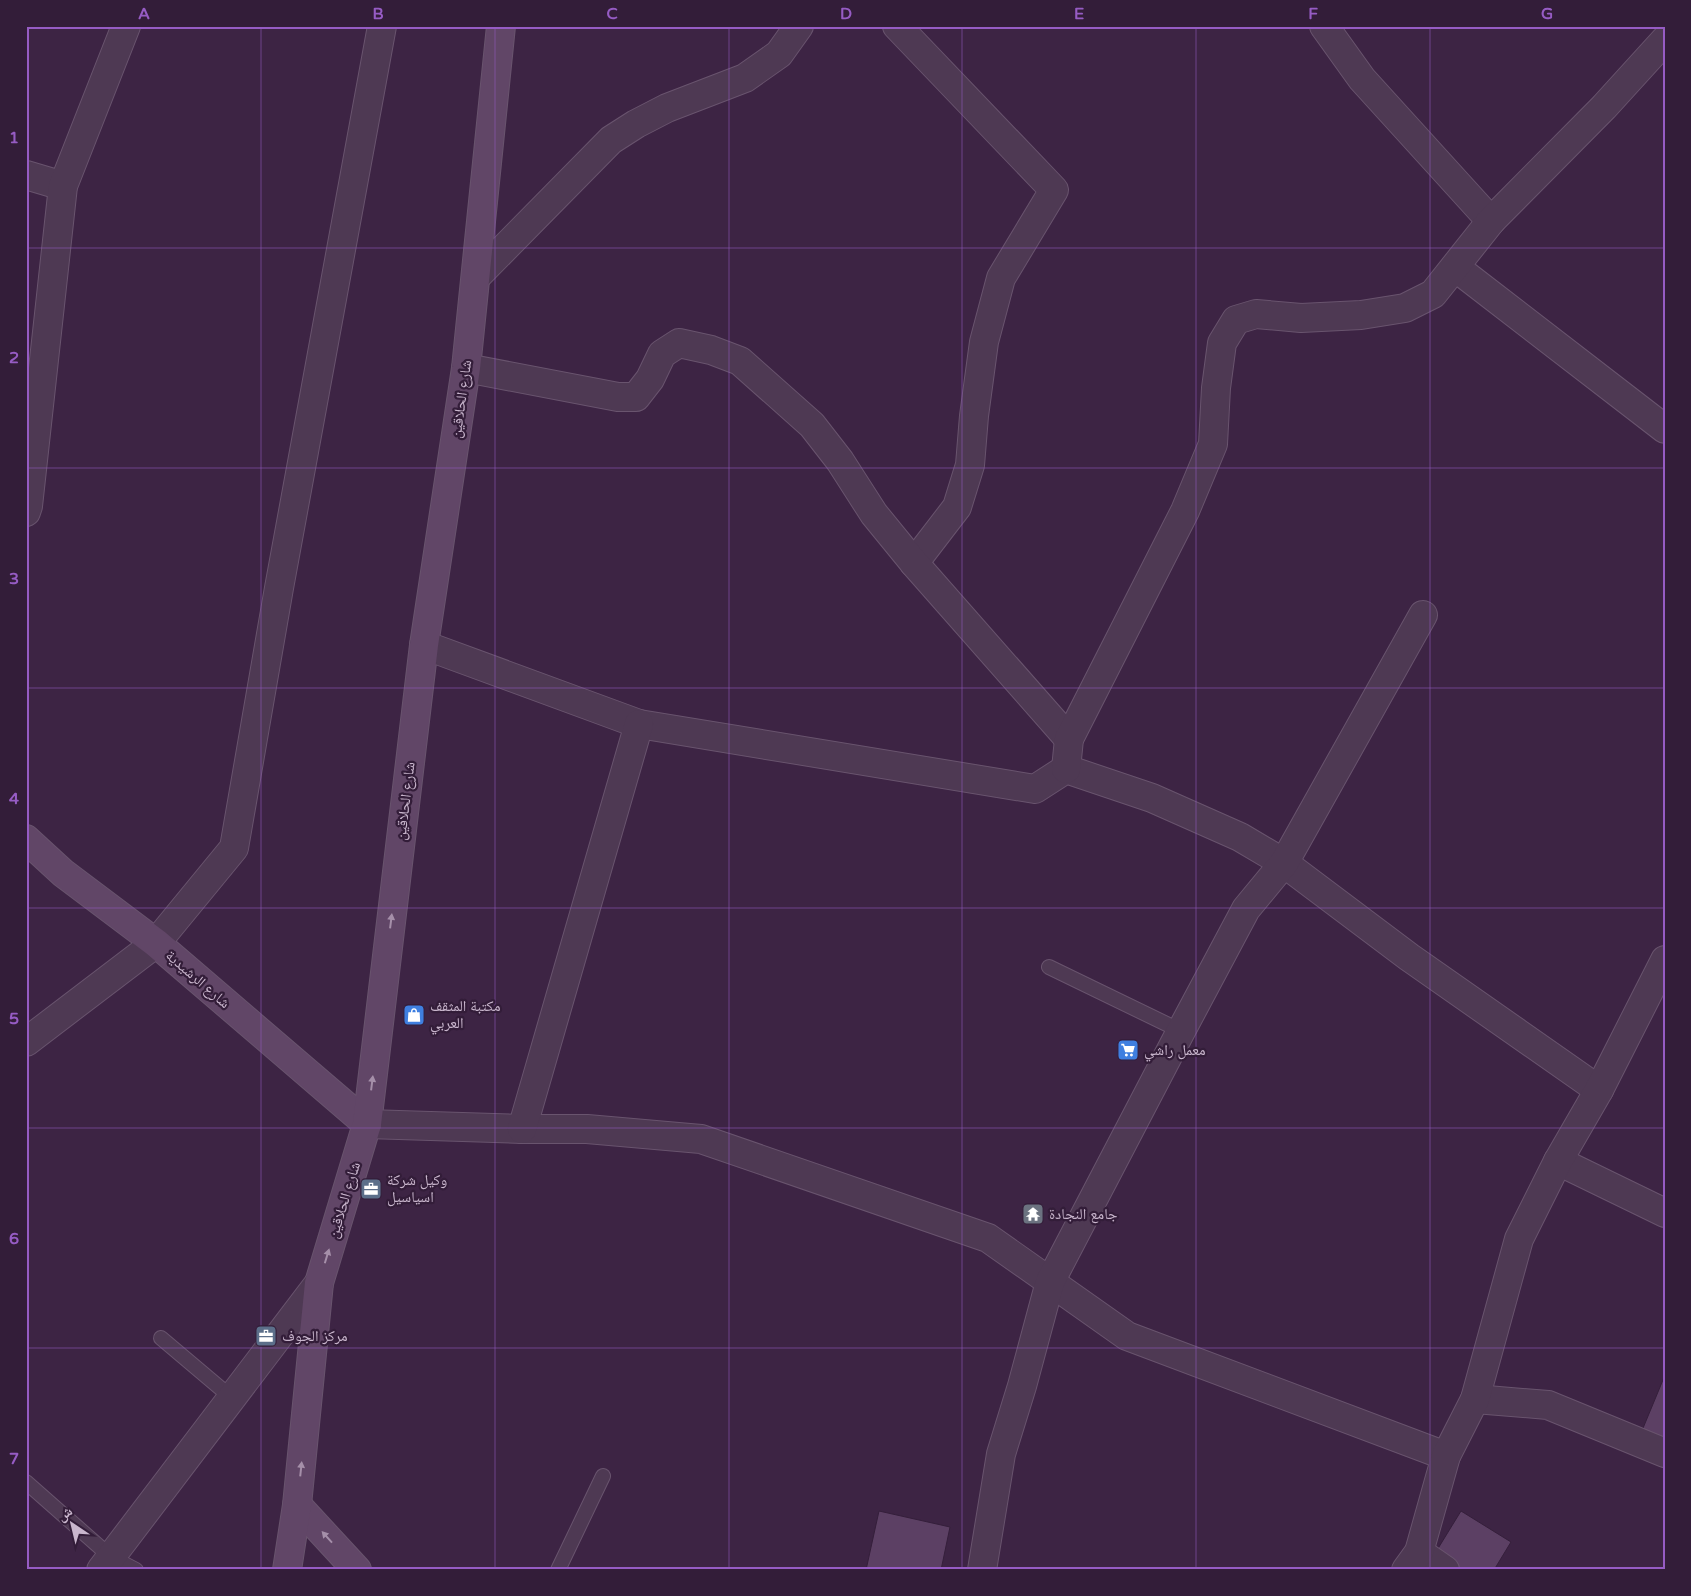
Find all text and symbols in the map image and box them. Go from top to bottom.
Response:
text: A [138,4,150,24]
text: B [372,4,384,24]
text: C [606,4,618,24]
text: D [840,4,852,24]
text: E [1074,4,1084,24]
text: F [1308,4,1318,24]
text: G [1541,4,1553,24]
text: 1 [9,128,19,148]
text: 2 [9,348,19,368]
street label: شارع الحلاقين [447,359,476,439]
text: 3 [9,569,19,589]
street label: شارع الحلاقين [391,761,420,841]
text: 4 [9,789,19,809]
one-way arrow [387,913,395,929]
street label: شارع الرشيدية [161,946,234,1013]
place label: مكتبة المثقف العربي [430,997,501,1035]
shop icon: مكتبة المثقف العربي [402,1003,426,1027]
text: 5 [9,1009,19,1029]
supermarket icon: معمل راشي [1116,1038,1140,1062]
place label: معمل راشي [1144,1041,1206,1062]
one-way arrow [368,1074,376,1090]
street label: شارع الحلاقين [324,1160,365,1241]
place label: وكيل شركة اسياسيل [387,1171,447,1207]
office icon: وكيل شركة اسياسيل [359,1177,383,1201]
temple icon: جامع النجادة [1021,1202,1045,1226]
place label: جامع النجادة [1049,1205,1118,1224]
text: 6 [9,1229,19,1249]
one-way arrow [323,1249,331,1264]
office icon: مركز الجوف [254,1324,278,1348]
place label: مركز الجوف [282,1327,348,1345]
text: 7 [9,1449,19,1469]
one-way arrow [297,1461,305,1477]
north arrow [48,1498,98,1548]
text: ش [54,1502,76,1525]
one-way arrow [321,1532,333,1544]

